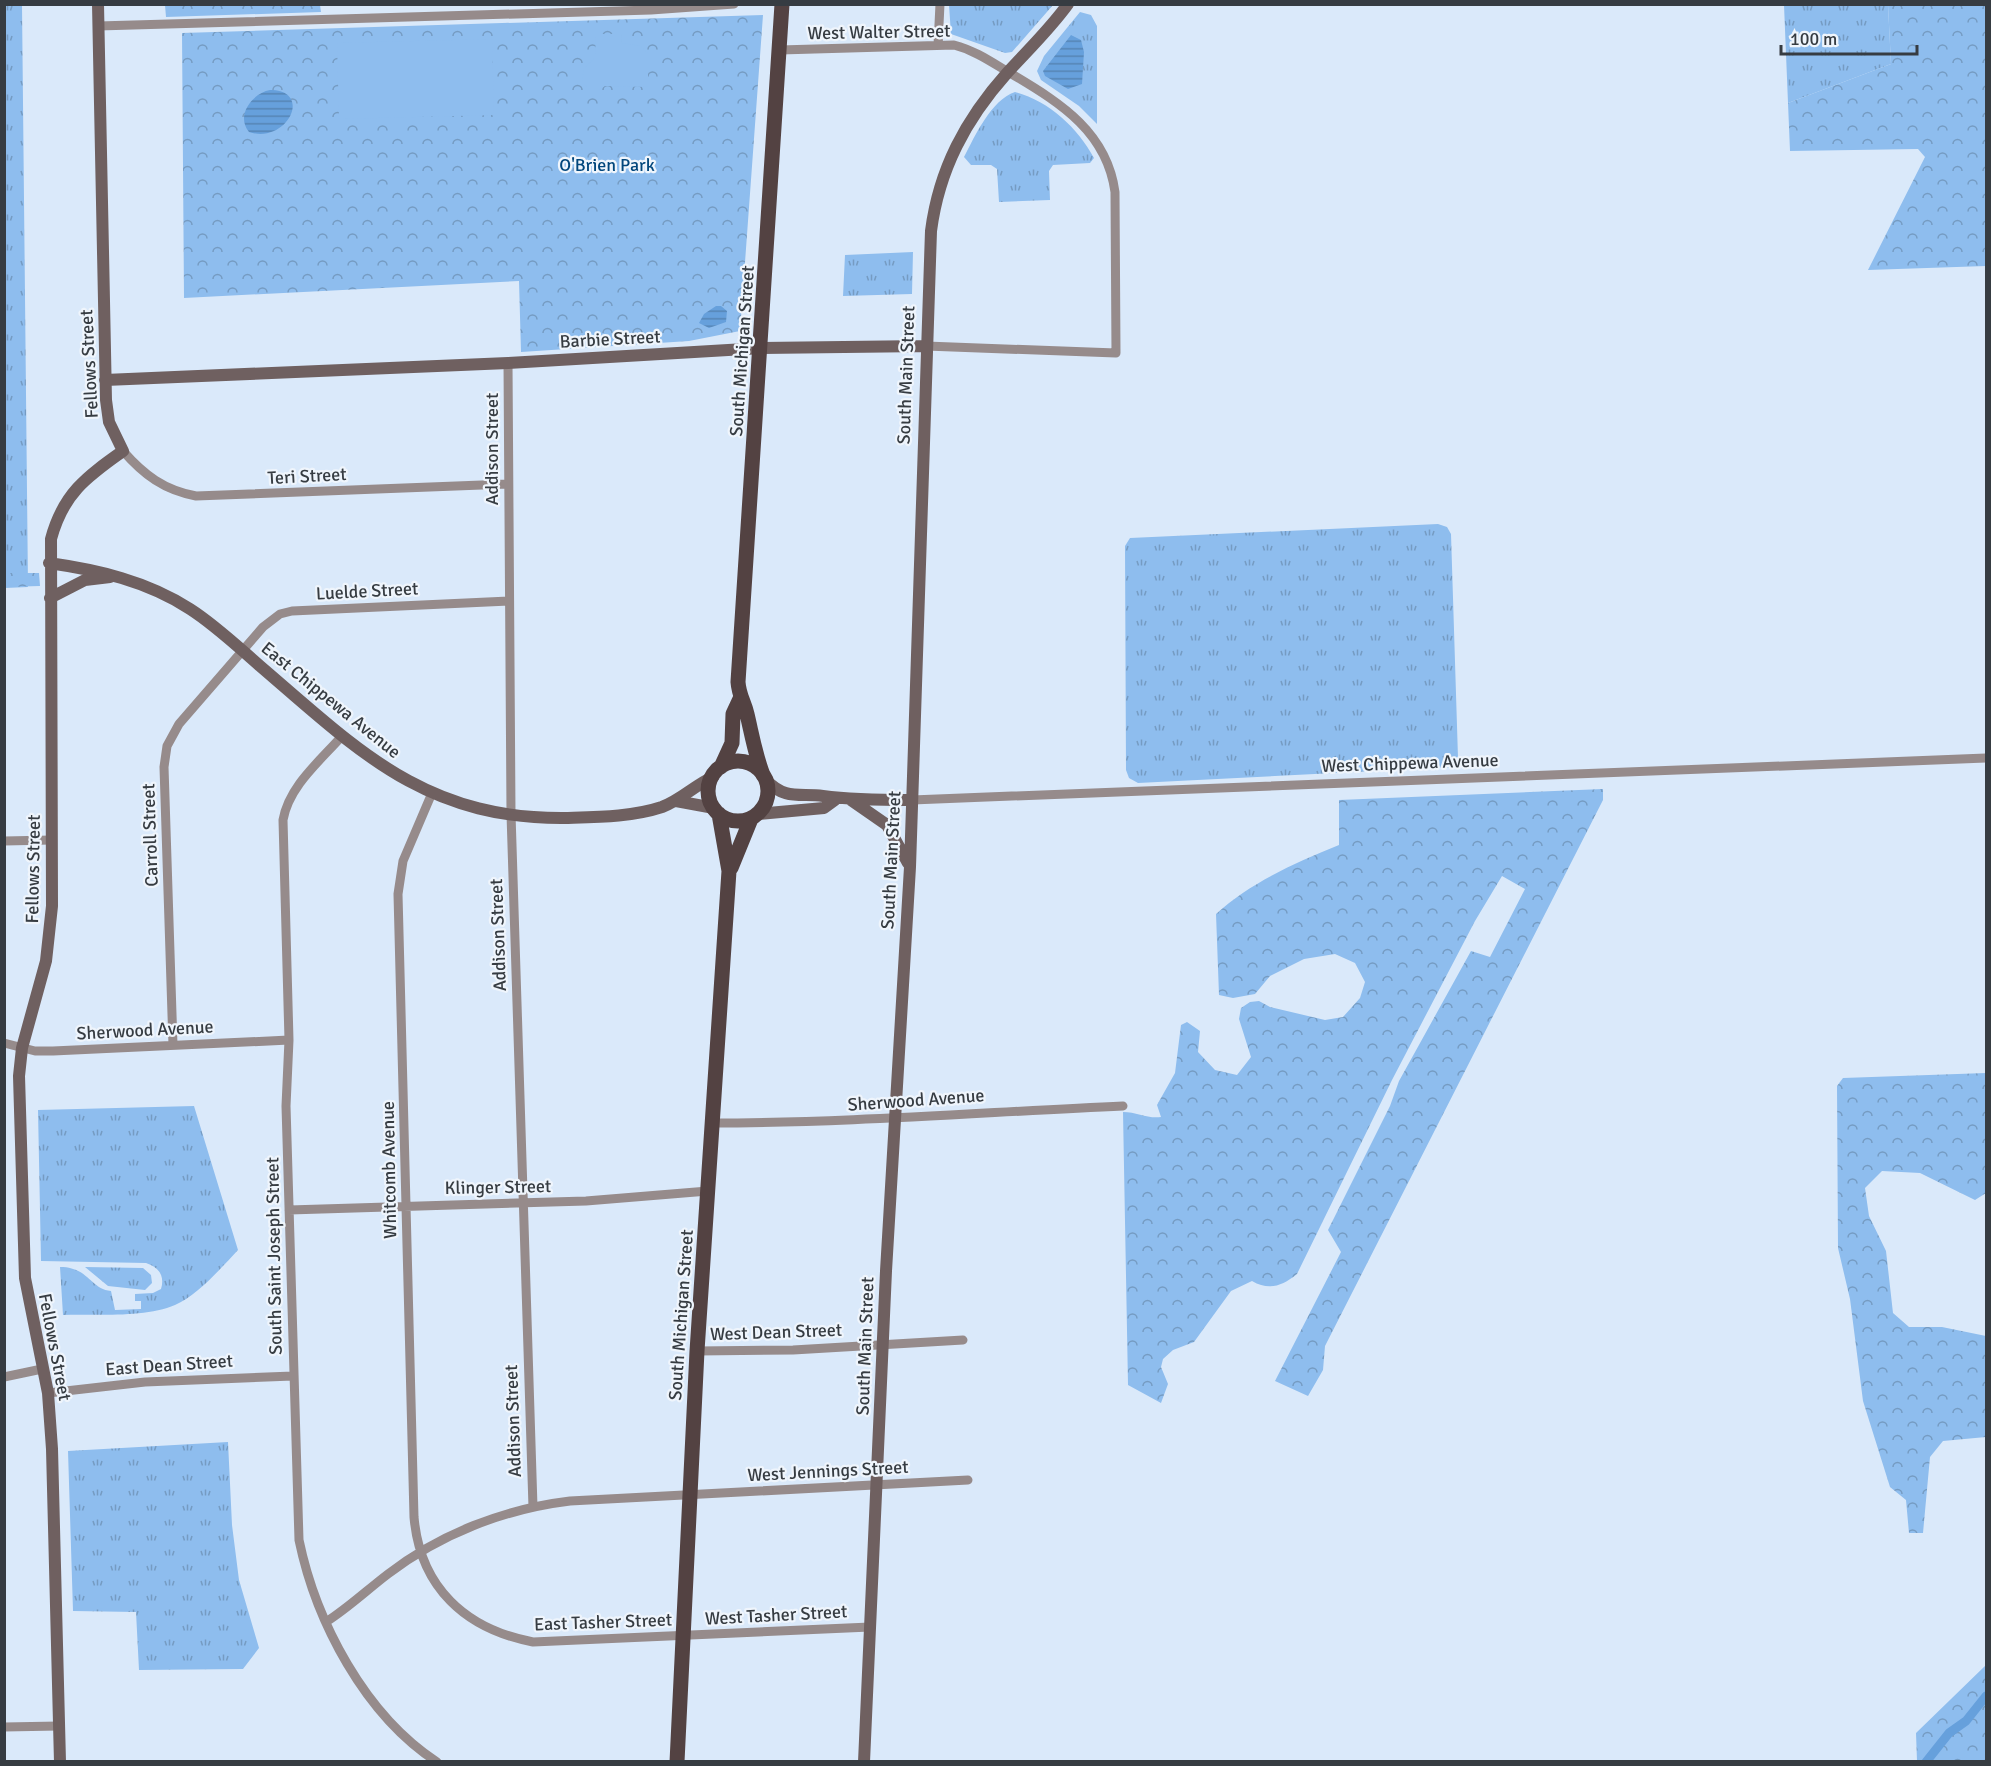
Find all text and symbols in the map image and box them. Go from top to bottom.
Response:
scale bar [1781,18,1918,56]
street label: West Walter Street [807,20,951,44]
text: 100 m [1790,28,1837,50]
park label: O'Brien Park [559,154,655,176]
street label: South Michigan Street [725,265,759,437]
street label: South Main Street [893,305,919,445]
street label: Fellows Street [75,309,103,419]
street label: Barbie Street [559,325,661,353]
street label: Addison Street [481,393,503,505]
street label: Teri Street [267,463,347,489]
street label: Luelde Street [315,577,419,605]
street label: East Chippewa Avenue [257,637,405,763]
street label: West Chippewa Avenue [1321,749,1499,777]
street label: Carroll Street [137,783,163,887]
street label: South Main Street [876,790,906,930]
street label: Fellows Street [21,814,45,924]
street label: Addison Street [485,878,511,992]
street label: Sherwood Avenue [76,1015,214,1045]
street label: Sherwood Avenue [847,1084,985,1116]
street label: Whitcomb Avenue [377,1101,401,1239]
street label: South Saint Joseph Street [261,1157,287,1355]
street label: Klinger Street [445,1175,551,1199]
street label: South Michigan Street [664,1229,698,1401]
street label: South Main Street [852,1276,878,1416]
street label: Fellows Street [34,1291,76,1403]
street label: West Dean Street [710,1319,842,1345]
street label: East Dean Street [104,1350,234,1380]
street label: Addison Street [500,1364,526,1478]
street label: West Jennings Street [747,1456,909,1486]
street label: West Tasher Street [704,1600,848,1630]
street label: East Tasher Street [534,1609,672,1635]

